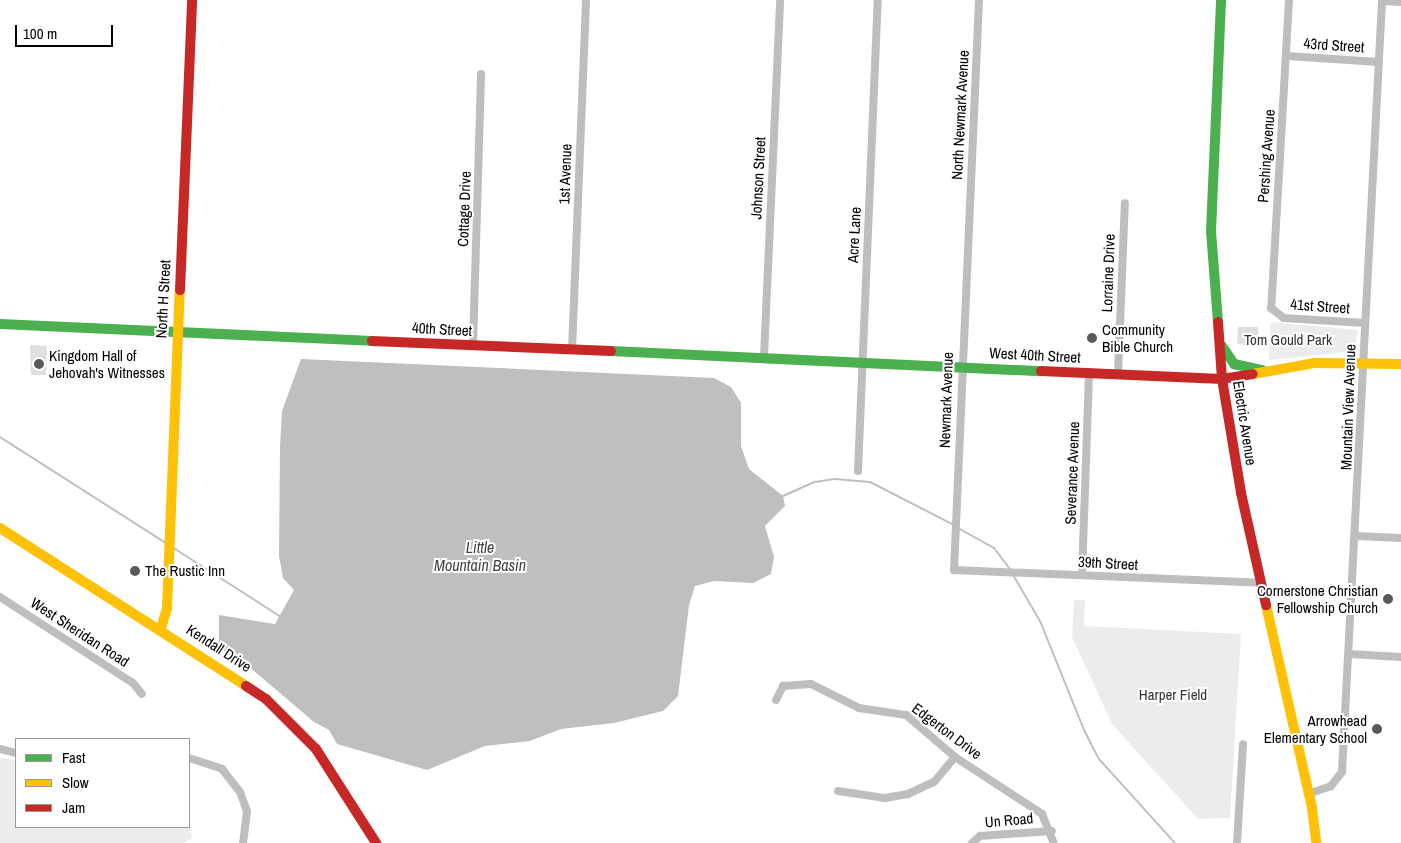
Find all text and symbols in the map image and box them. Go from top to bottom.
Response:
scale bar [18,15,115,47]
text: 100 m [23,23,57,44]
street label: 43rd Street [1303,34,1365,56]
street label: North Newmark Avenue [948,49,972,181]
street label: Pershing Avenue [1254,108,1278,204]
street label: Johnson Street [747,136,769,220]
street label: 1st Avenue [555,143,575,205]
street label: Cottage Drive [454,171,474,247]
street label: Acre Lane [844,207,864,263]
street label: Lorraine Drive [1098,233,1118,313]
street label: North H Street [152,259,174,339]
street label: 41st Street [1290,295,1350,317]
street label: 40th Street [411,318,473,340]
place label: Community Bible Church [1102,320,1173,355]
park label: Tom Gould Park [1244,331,1332,349]
marker: Community Bible Church [1086,332,1098,344]
street label: Mountain View Avenue [1337,343,1359,471]
street label: West 40th Street [989,344,1081,366]
place label: Kingdom Hall of Jehovah's Witnesses [49,346,165,381]
street label: Newmark Avenue [935,351,957,449]
marker: Kingdom Hall of Jehovah's Witnesses [33,358,45,370]
street label: Electric Avenue [1229,379,1261,467]
street label: Severance Avenue [1061,421,1083,525]
water label: Little Mountain Basin [434,537,526,575]
street label: 39th Street [1077,552,1139,574]
place label: The Rustic Inn [145,562,225,580]
marker: The Rustic Inn [129,565,141,577]
place label: Cornerstone Christian Fellowship Church [1257,581,1378,616]
street label: West Sheridan Road [27,593,133,671]
marker: Cornerstone Christian Fellowship Church [1382,593,1394,605]
street label: Kendall Drive [183,620,255,676]
park label: Harper Field [1139,686,1207,704]
street label: Edgerton Drive [909,699,985,763]
place label: Arrowhead Elementary School [1264,711,1367,746]
marker: Arrowhead Elementary School [1371,723,1383,735]
legend [15,738,190,828]
text: Fast [62,747,85,768]
text: Slow [62,772,89,793]
text: Jam [62,797,85,818]
street label: Un Road [984,809,1034,831]

